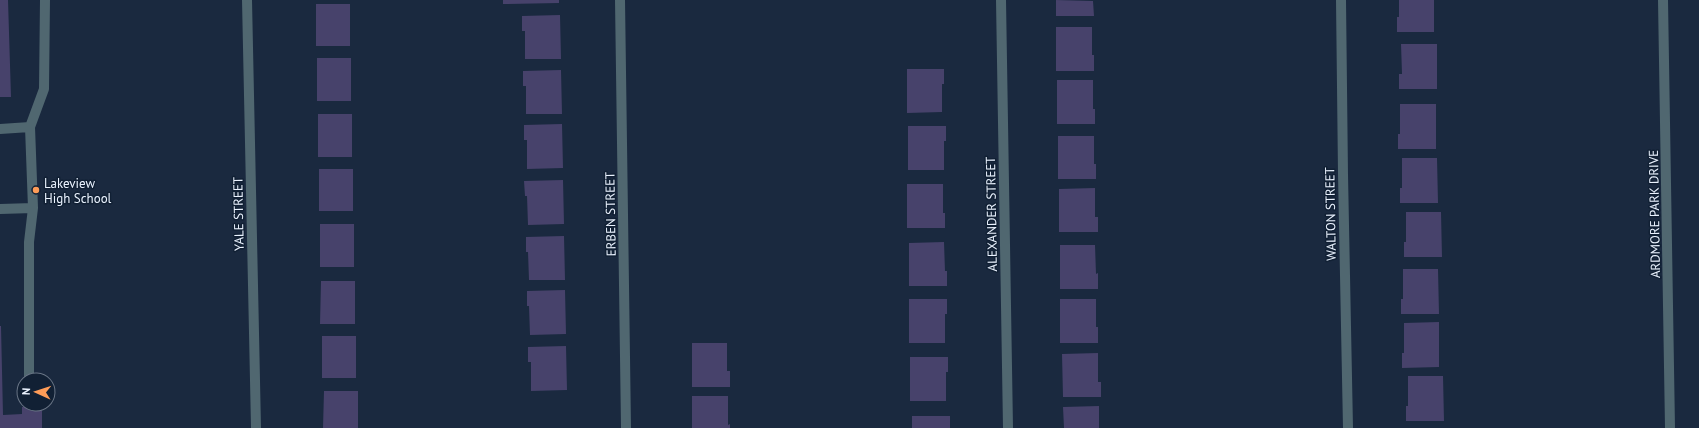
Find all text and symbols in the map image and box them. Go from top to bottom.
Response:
street label: ARDMORE PARK DRIVE [1645,150,1664,278]
street label: ALEXANDER STREET [982,156,1001,272]
street label: WALTON STREET [1321,167,1340,261]
street label: ERBEN STREET [601,172,620,256]
place label: Lakeview High School [44,175,112,207]
street label: YALE STREET [229,177,248,251]
marker: Lakeview High School [31,185,41,195]
north arrow [16,372,56,412]
text: N [19,387,33,395]

